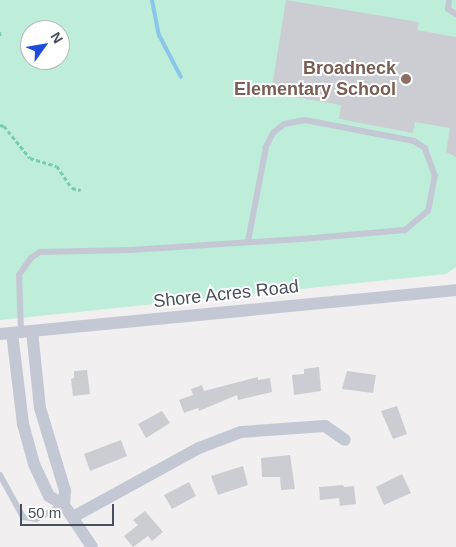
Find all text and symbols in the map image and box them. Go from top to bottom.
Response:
north arrow [20,20,70,70]
text: N [47,29,66,46]
place label: Broadneck Elementary School [234,58,396,100]
marker: Broadneck Elementary School [400,73,412,85]
street label: Shore Acres Road [152,276,300,312]
scale bar [22,494,116,526]
text: 50 m [28,504,61,521]

